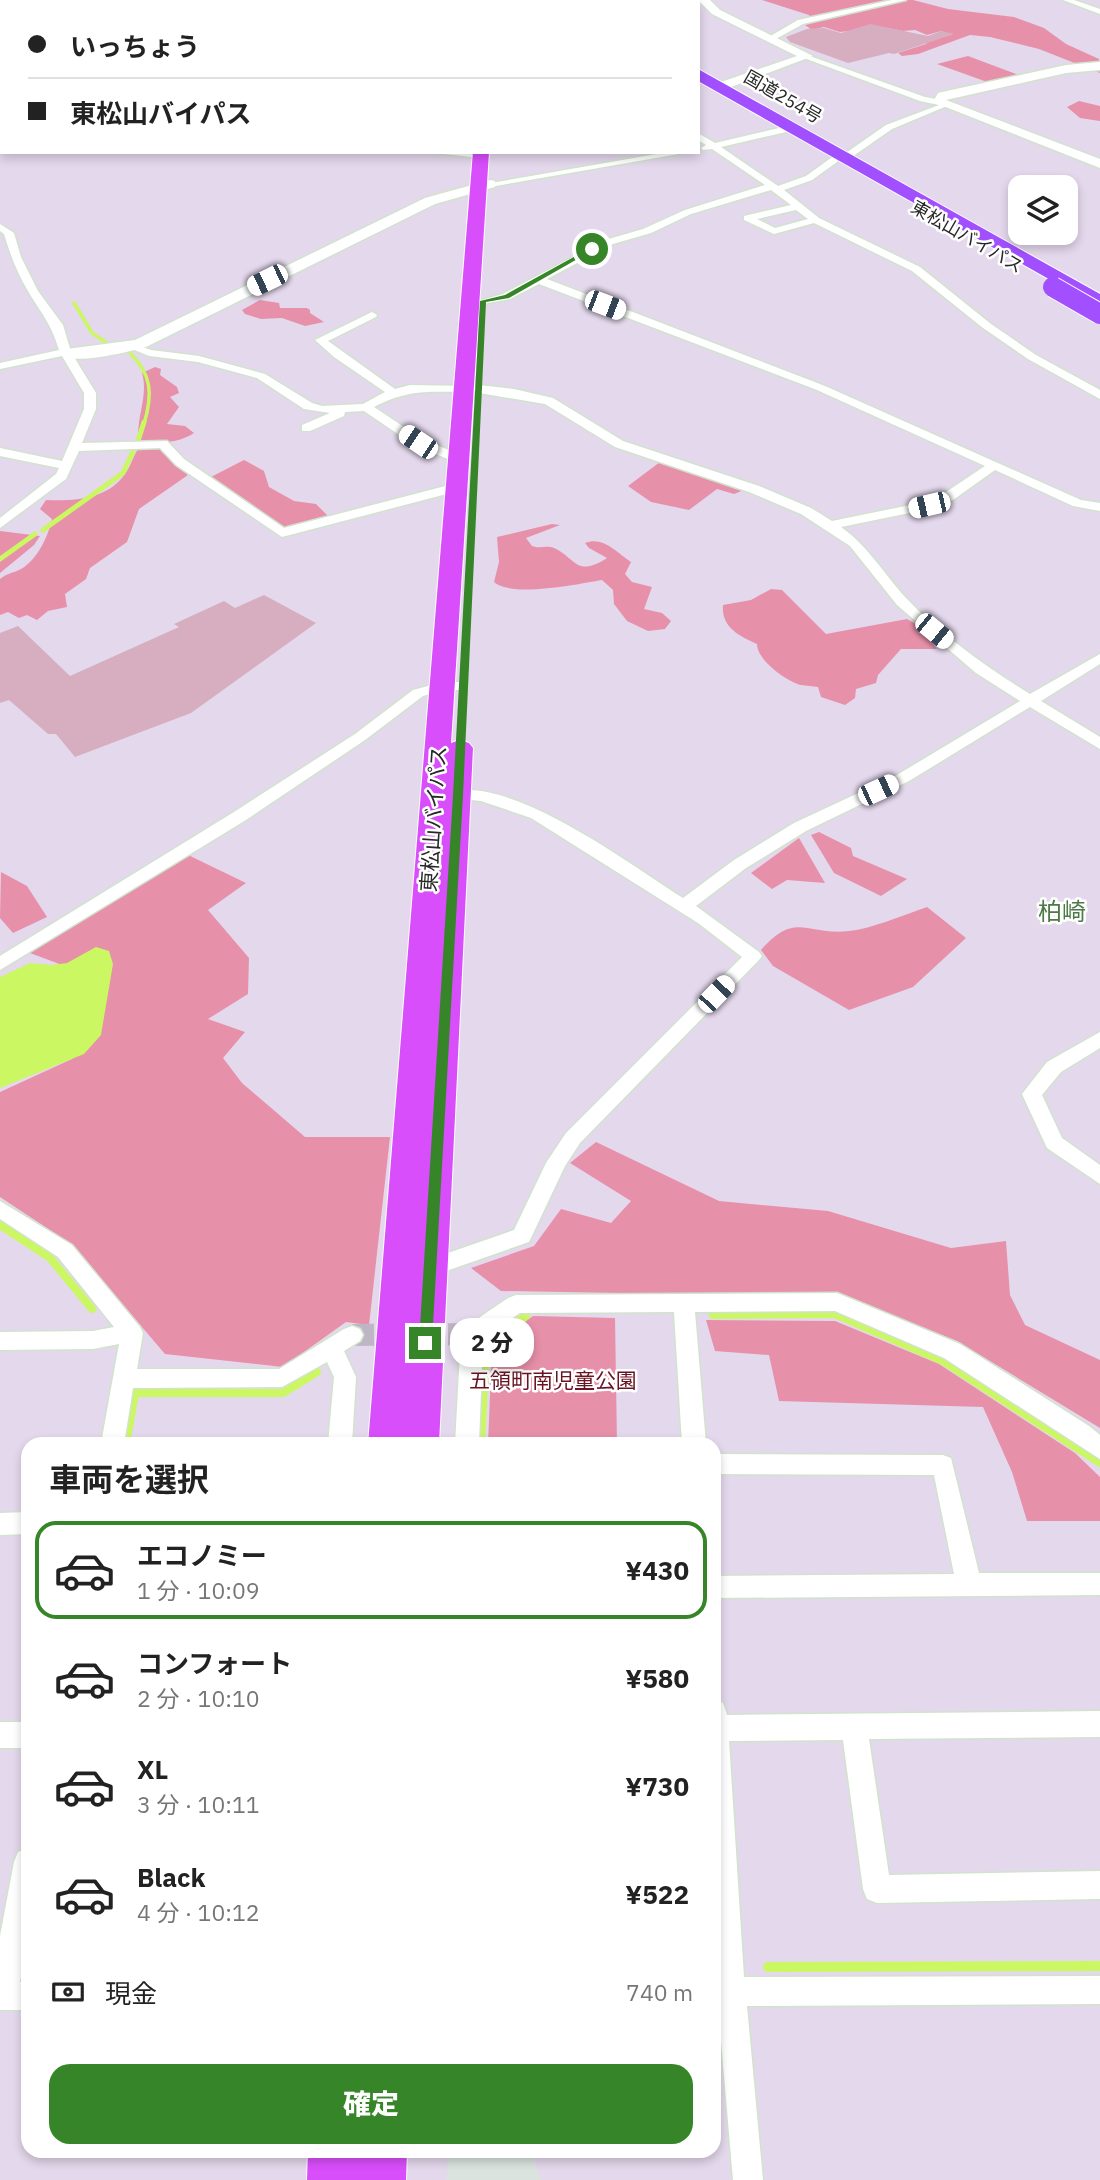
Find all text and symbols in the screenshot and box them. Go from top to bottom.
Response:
text: いっちょう [70,29,200,63]
street label: 国道254号 [740,65,826,128]
text: 東松山バイパス [70,96,251,130]
map controls [1008,175,1078,245]
button: layers [1008,175,1078,245]
street label: 東松山バイパス [907,195,1027,278]
route start [576,233,608,265]
car [244,261,291,299]
car [582,288,629,322]
car [395,422,442,462]
car [907,490,952,520]
car [912,610,957,652]
street label: 東松山バイパス [414,745,452,893]
car [855,772,902,808]
district label: 柏崎 [1038,895,1086,927]
car [694,972,739,1016]
callout: 2 分 [450,1318,534,1368]
route end [409,1327,441,1359]
text: 2 分 [471,1327,513,1357]
park label: 五領町南児童公園 [469,1366,637,1394]
text: 車両を選択 [49,1458,209,1500]
text: エコノミー [137,1538,267,1572]
icon: car [53,1539,116,1602]
text: ¥430 [625,1553,689,1587]
text: 1 分 · 10:09 [137,1575,260,1605]
text: コンフォート [137,1646,292,1680]
icon: car [53,1647,116,1710]
text: ¥580 [625,1661,689,1695]
text: 2 分 · 10:10 [137,1683,260,1713]
text: XL [137,1752,168,1786]
icon: car [53,1755,116,1818]
text: ¥730 [625,1769,689,1803]
text: 3 分 · 10:11 [137,1789,260,1819]
text: Black [137,1860,205,1894]
icon: car [53,1863,116,1926]
text: ¥522 [625,1877,689,1911]
text: 4 分 · 10:12 [137,1897,260,1927]
icon: cash [49,1973,87,2011]
text: 現金 [105,1976,157,2010]
text: 740 m [626,1977,693,2007]
button: 確定 [49,2064,693,2144]

